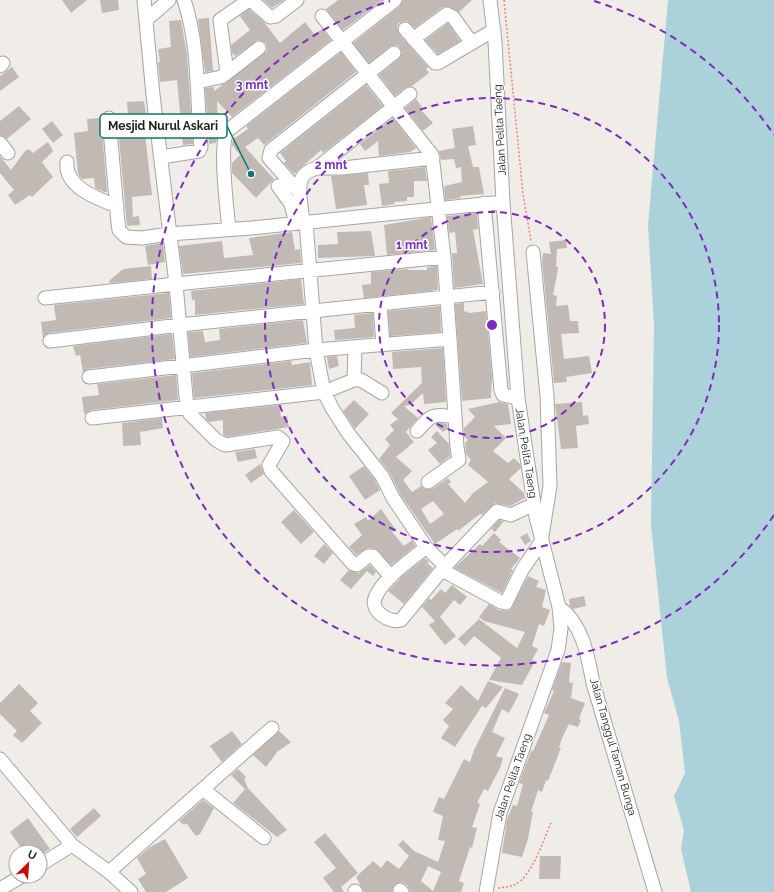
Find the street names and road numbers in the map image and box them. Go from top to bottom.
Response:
street label: Jalan Pelita Taeng [491,84,509,176]
street label: Jalan Pelita Taeng [512,407,540,499]
street label: Jalan Tanggul Taman Bunga [587,677,639,817]
street label: Jalan Pelita Taeng [492,732,534,822]

